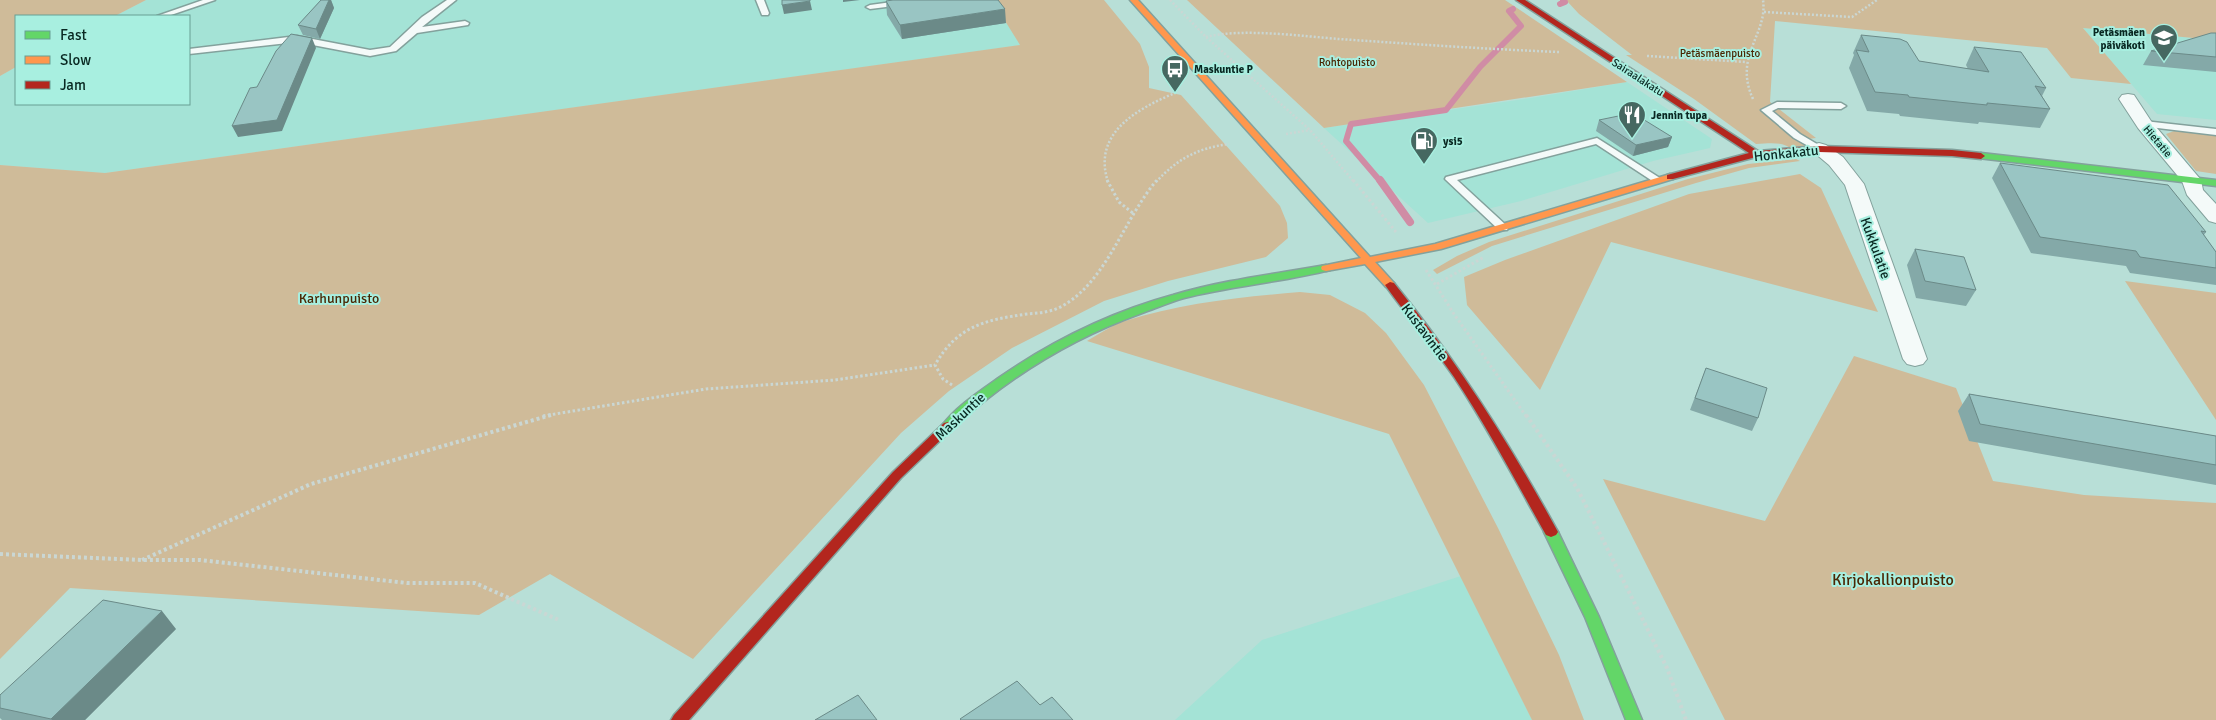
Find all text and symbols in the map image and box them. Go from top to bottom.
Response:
legend [15,15,190,105]
school or university icon: Petäsmäen päiväkoti [2149,23,2179,62]
text: Fast [60,26,87,44]
place label: Petäsmäen päiväkoti [2093,26,2145,52]
park label: Petäsmäenpuisto [1680,47,1761,60]
text: Slow [60,51,91,69]
bus stop icon: Maskuntie P [1160,54,1190,93]
park label: Rohtopuisto [1319,56,1376,69]
street label: Sairaalakatu [1609,56,1666,99]
place label: Maskuntie P [1194,63,1254,76]
text: Jam [60,76,86,94]
restaurant icon: Jennin tupa [1617,100,1647,139]
place label: Jennin tupa [1651,109,1707,122]
street label: Hietatie [2141,123,2175,160]
fuel station icon: ysi5 [1409,126,1439,165]
place label: ysi5 [1442,135,1463,148]
street label: Honkakatu [1753,142,1819,165]
street label: Kukkulatie [1857,215,1894,281]
park label: Karhunpuisto [299,290,379,307]
street label: Kustavintie [1398,300,1452,364]
street label: Maskuntie [932,389,989,444]
park label: Kirjokallionpuisto [1832,570,1954,590]

